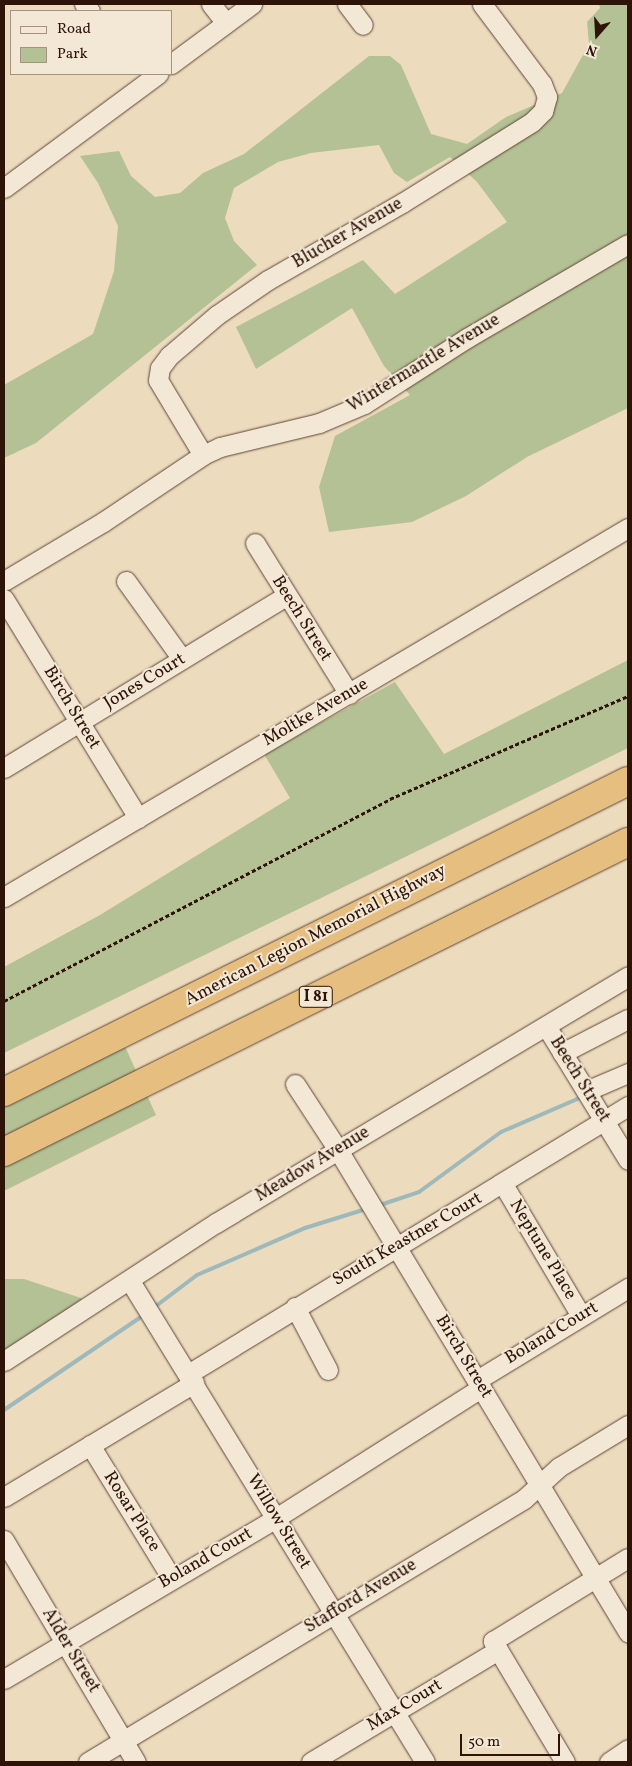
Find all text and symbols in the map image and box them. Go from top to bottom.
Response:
legend [10,10,172,75]
north arrow [572,10,622,60]
text: Road [57,19,91,40]
text: N [584,39,600,60]
text: Park [57,44,88,65]
street label: Blucher Avenue [289,194,407,274]
street label: Wintermantle Avenue [344,310,504,418]
street label: Beech Street [266,572,336,666]
street label: Jones Court [100,649,190,715]
street label: Birch Street [38,662,104,754]
street label: Moltke Avenue [259,674,373,752]
street label: American Legion Memorial Highway [182,860,450,1012]
road number: I 81 [298,984,334,1010]
street label: Beech Street [544,1033,614,1127]
street label: Meadow Avenue [252,1122,374,1208]
street label: South Keastner Court [329,1188,487,1292]
street label: Neptune Place [504,1196,580,1304]
street label: Boland Court [502,1298,602,1370]
street label: Birch Street [430,1311,496,1403]
street label: Rosar Place [98,1468,164,1556]
street label: Willow Street [241,1470,315,1574]
street label: Boland Court [155,1523,257,1595]
street label: Stafford Avenue [301,1555,421,1639]
street label: Alder Street [36,1605,104,1697]
street label: Max Court [363,1675,447,1737]
scale bar [462,1724,562,1756]
text: 50 m [468,1732,500,1753]

